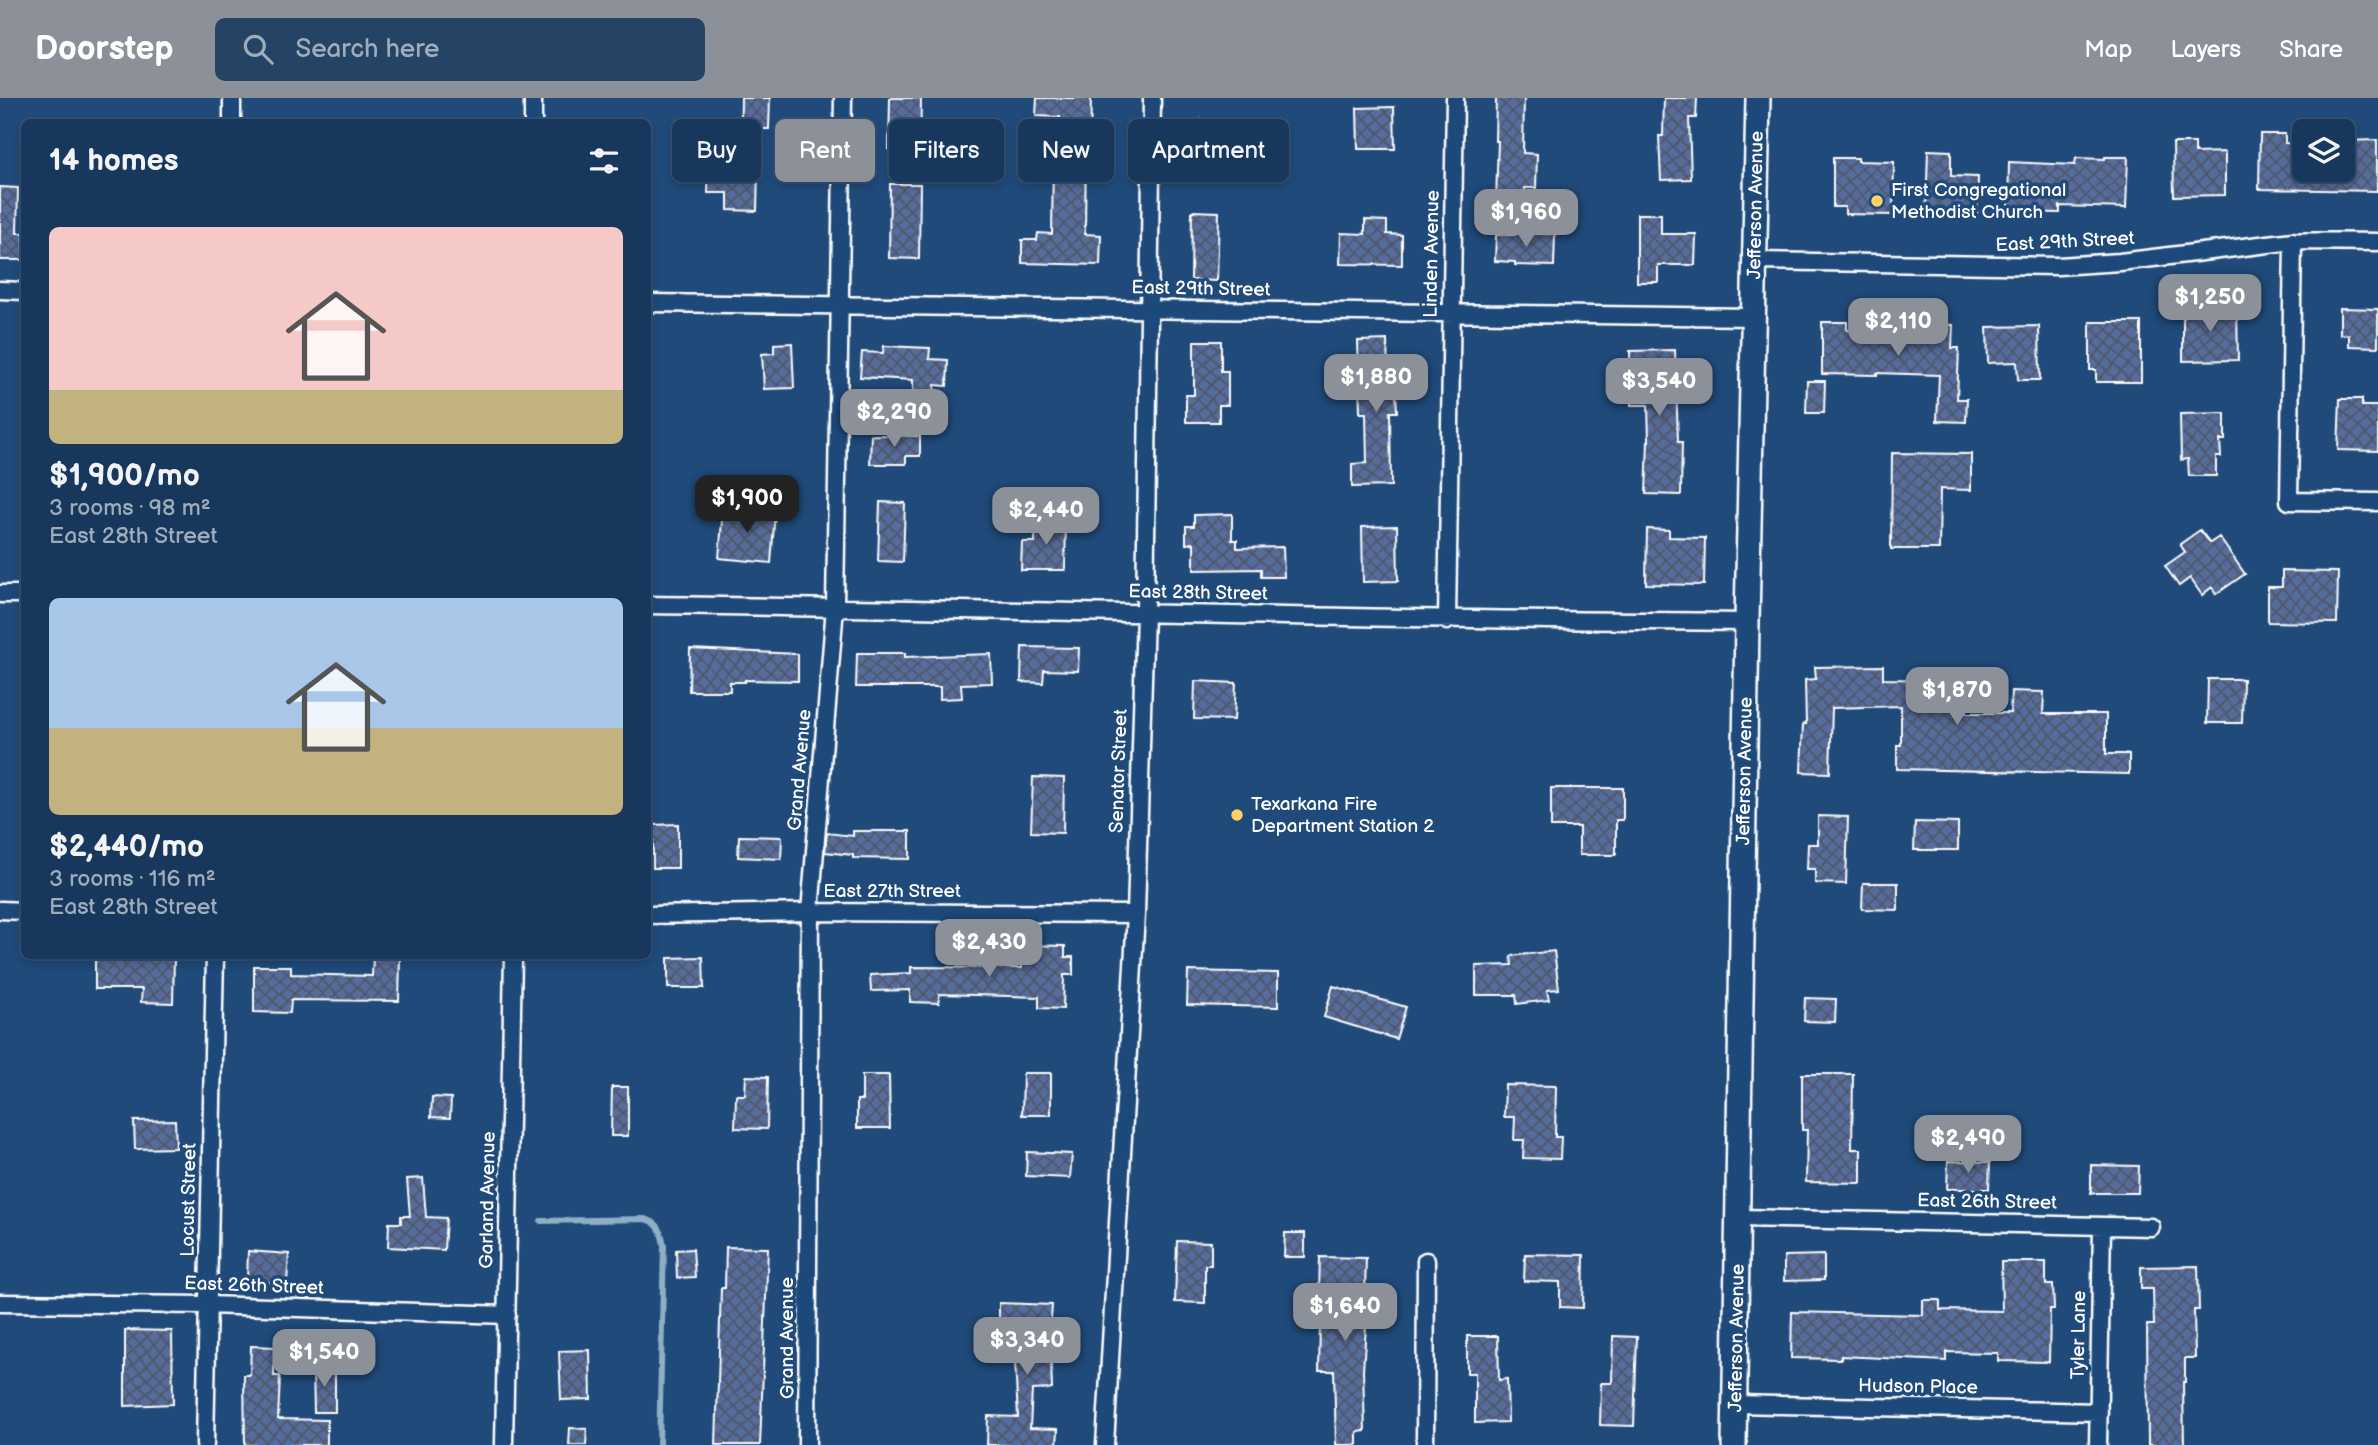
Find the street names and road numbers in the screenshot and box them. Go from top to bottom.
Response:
street label: Jefferson Avenue [1743,131,1769,279]
street label: Linden Avenue [1419,190,1445,318]
street label: East 29th Street [1995,227,2135,257]
street label: East 29th Street [1131,276,1271,302]
street label: East 28th Street [1128,580,1268,606]
street label: Jefferson Avenue [1732,697,1758,845]
street label: Grand Avenue [783,708,817,832]
street label: Senator Street [1105,708,1133,833]
street label: East 27th Street [823,880,961,903]
street label: Garland Avenue [475,1131,501,1269]
street label: Locust Street [177,1143,201,1257]
street label: East 26th Street [1917,1189,2057,1215]
street label: Jefferson Avenue [1724,1264,1750,1412]
street label: East 26th Street [184,1272,324,1300]
street label: Grand Avenue [776,1277,799,1399]
street label: Tyler Lane [2067,1290,2091,1380]
street label: Hudson Place [1858,1374,1978,1400]

